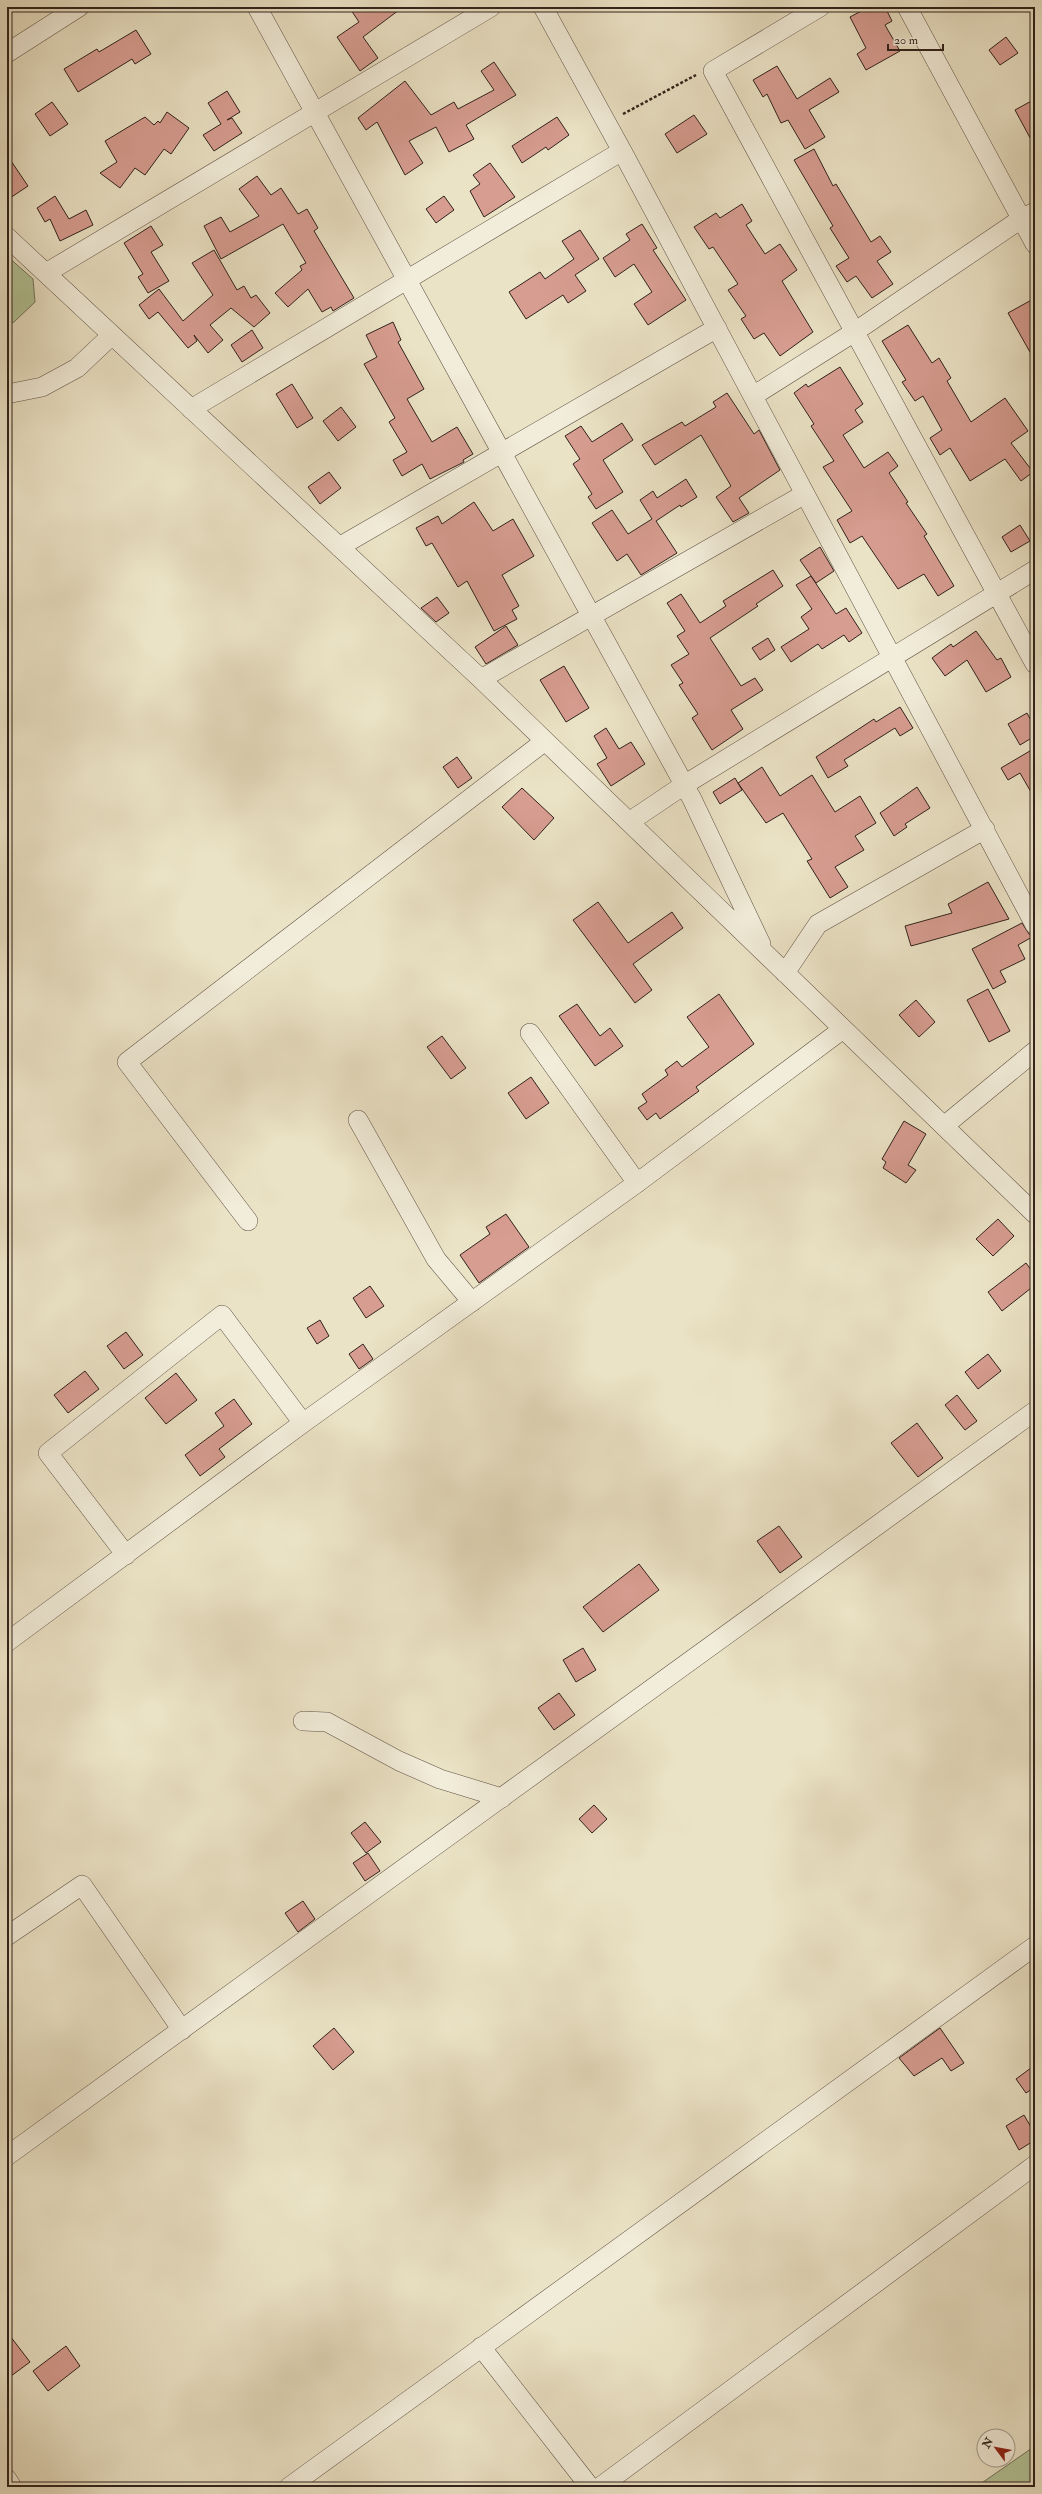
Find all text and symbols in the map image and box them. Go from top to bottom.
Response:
scale bar [888,26,943,52]
text: 20 m [894,33,919,48]
north arrow [976,2428,1016,2468]
text: N [979,2434,997,2451]

